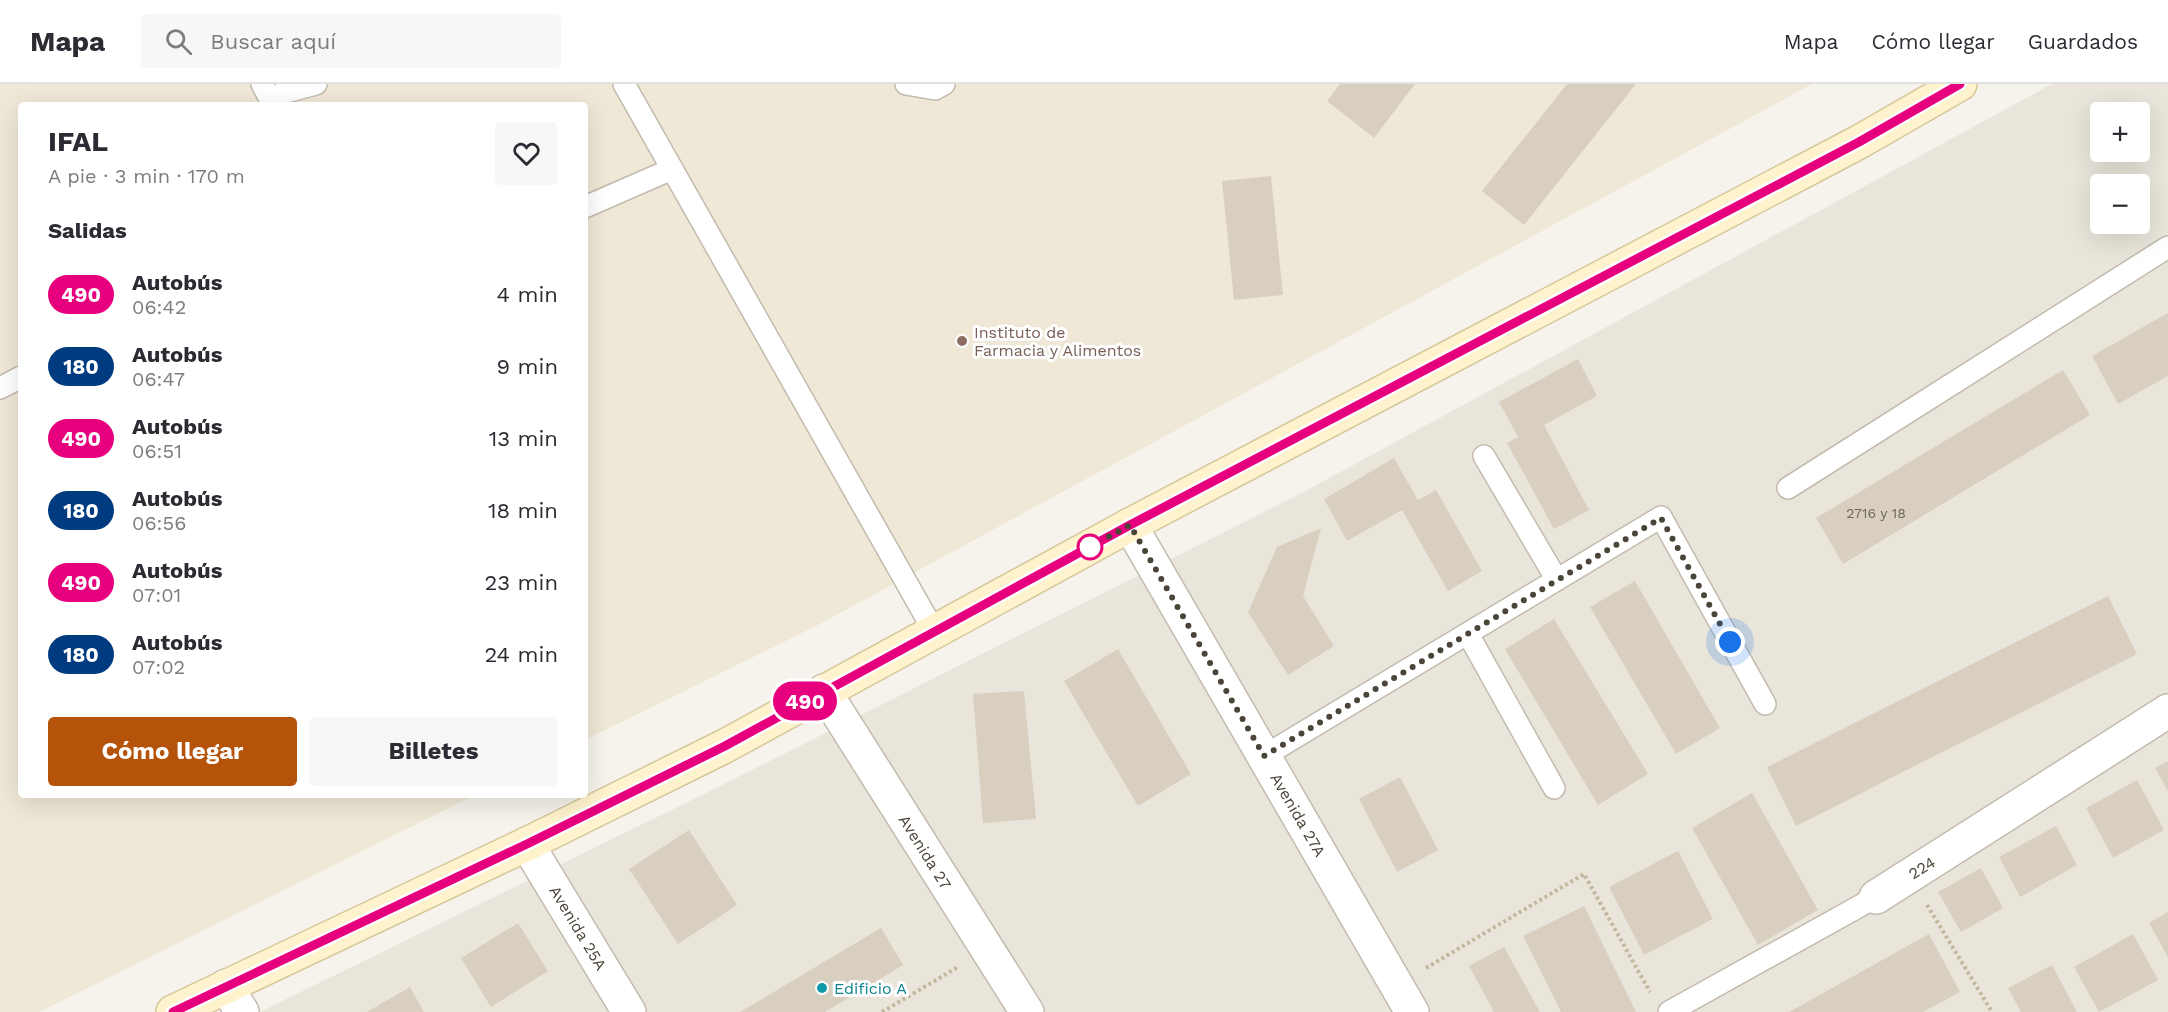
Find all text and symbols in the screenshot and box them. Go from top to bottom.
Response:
search box [141,14,561,68]
text: Mapa [30,25,105,58]
icon: search [162,25,195,58]
text: Buscar aquí [210,29,336,54]
text: Mapa [1784,29,1838,54]
text: Cómo llegar [1871,29,1995,54]
text: Guardados [2028,29,2138,54]
map controls [2090,102,2150,234]
button: + [2090,102,2150,162]
button: heart [495,122,558,185]
text: IFAL [48,125,108,158]
text: A pie · 3 min · 170 m [48,164,245,188]
button: − [2090,174,2150,234]
text: Salidas [48,218,127,243]
text: Autobús [132,270,222,295]
text: 490 [61,282,101,307]
text: 4 min [497,282,558,307]
text: 06:42 [132,295,186,319]
place label: Instituto de Farmacia y Alimentos [974,323,1141,360]
marker: Instituto de Farmacia y Alimentos [955,334,969,348]
text: Autobús [132,342,222,367]
text: 180 [63,354,99,379]
text: 9 min [496,354,558,379]
text: 06:47 [132,367,185,391]
text: Autobús [132,414,222,439]
text: 490 [61,426,101,451]
text: 13 min [489,426,558,451]
text: 06:51 [132,439,182,463]
text: Autobús [132,486,222,511]
text: 180 [63,498,99,523]
text: 18 min [488,498,558,523]
house number: 2716 y 18 [1846,505,1906,521]
text: 06:56 [132,511,186,535]
unlabelled marker [1077,534,1103,560]
text: Autobús [132,558,222,583]
text: 490 [61,570,101,595]
text: 23 min [484,570,558,595]
text: 07:01 [132,583,181,607]
your location [1715,627,1745,657]
text: Autobús [132,630,222,655]
text: 180 [63,642,99,667]
text: 24 min [484,642,558,667]
text: 07:02 [132,655,185,679]
line badge: 490 [770,682,840,720]
text: 490 [785,689,825,714]
button: Cómo llegar [48,717,297,786]
button: Billetes [309,717,558,786]
street label: Avenida 27A [1266,770,1330,861]
street label: Avenida 27 [895,811,955,893]
street label: 224 [1905,852,1939,883]
street label: Avenida 25A [545,882,611,974]
place label: Edificio A [834,979,907,998]
marker: Edificio A [815,981,829,995]

